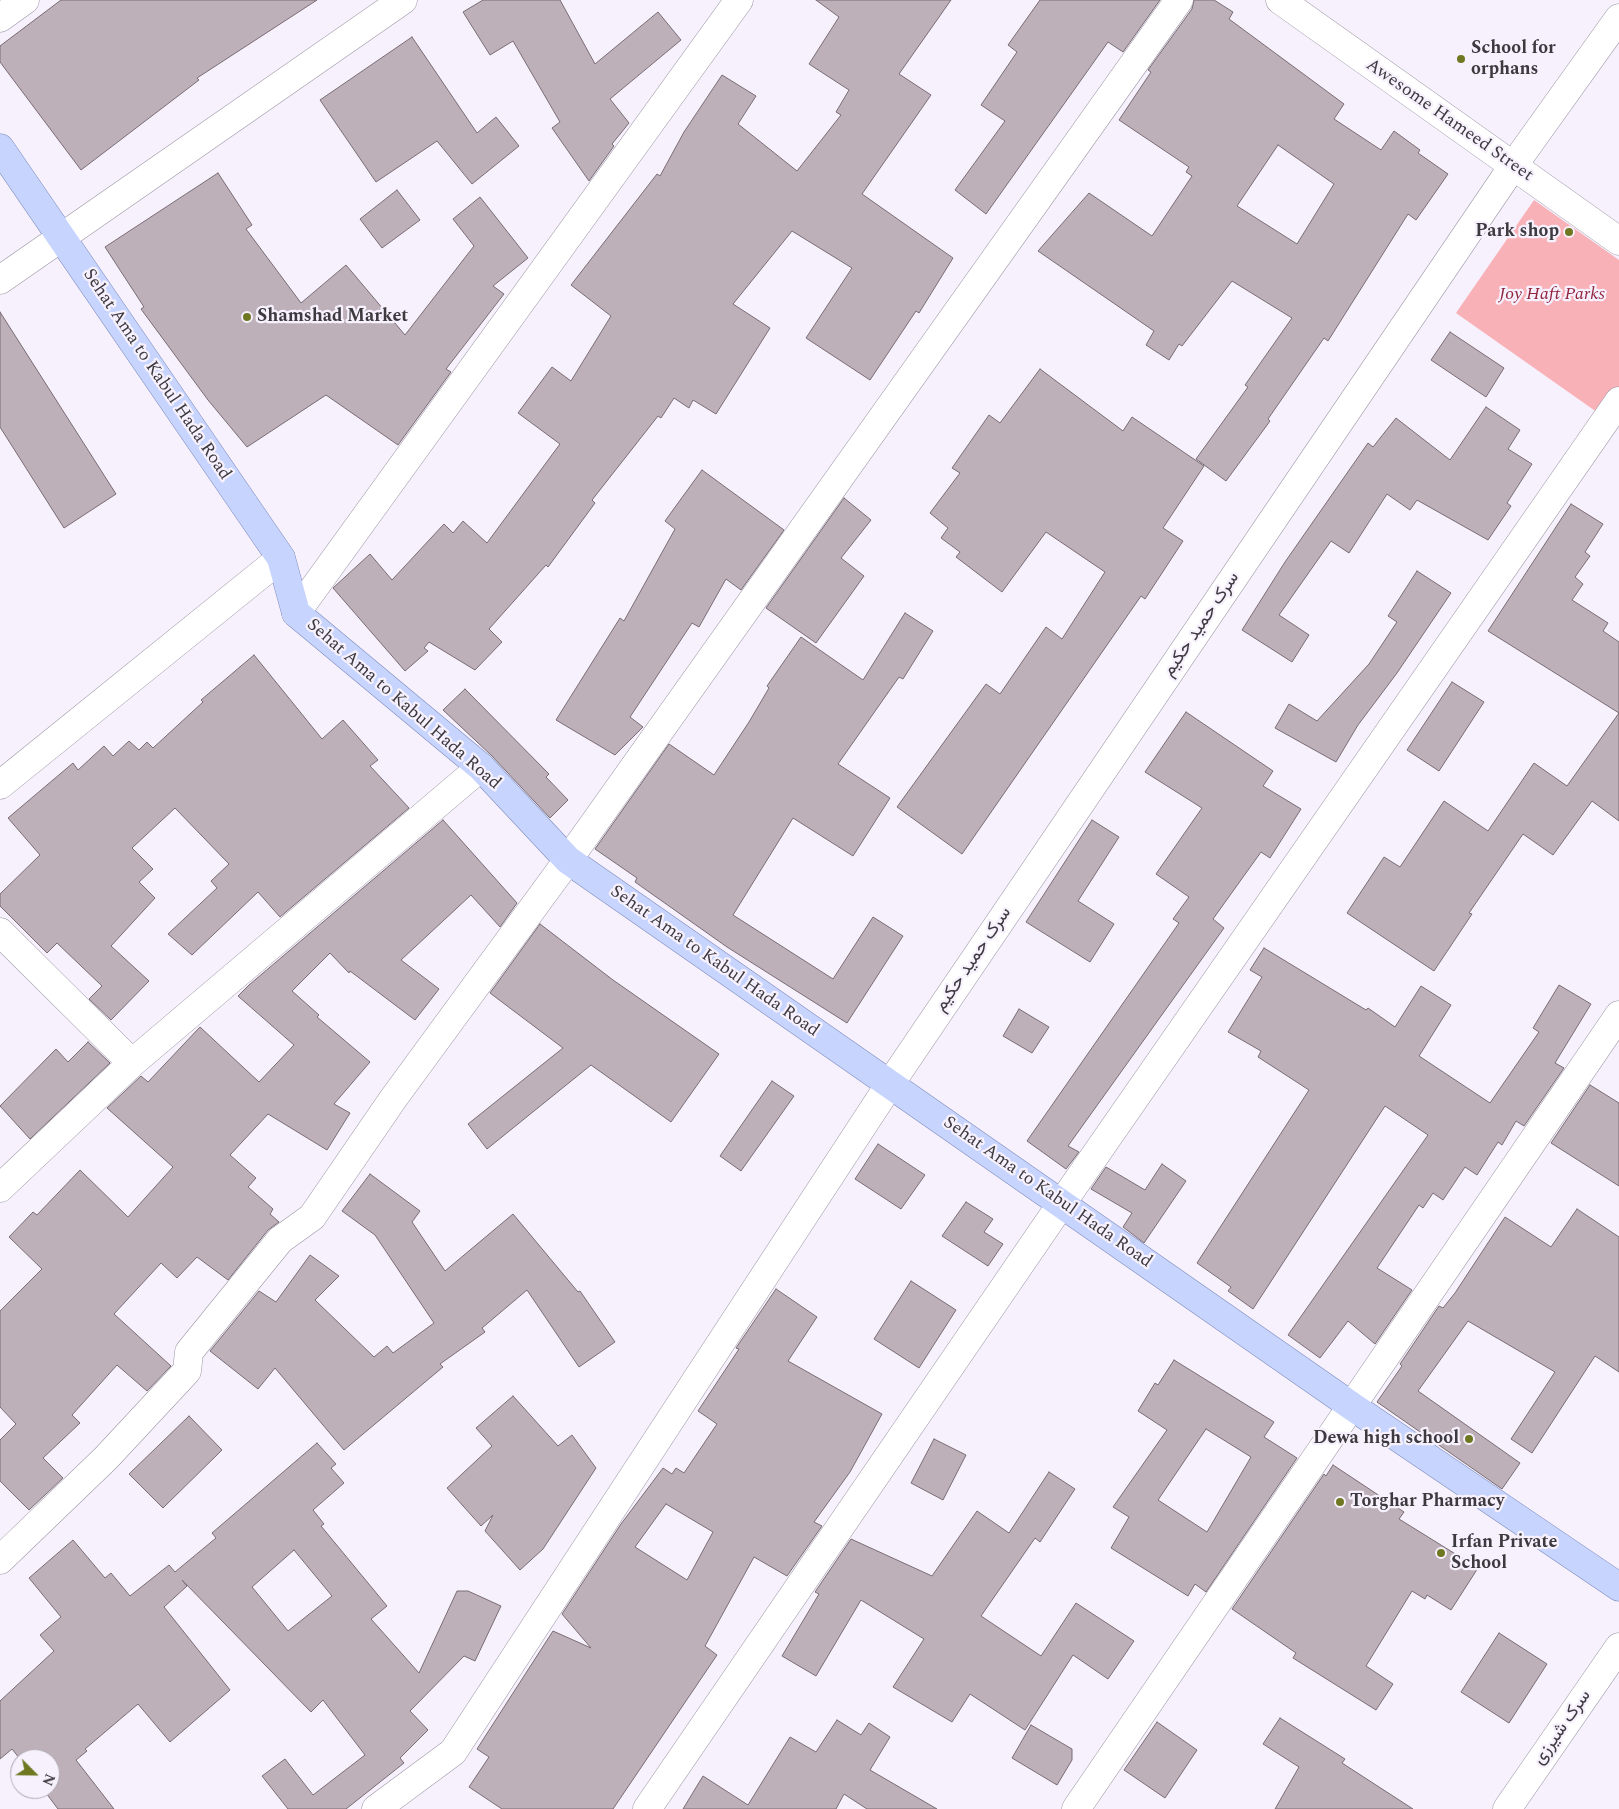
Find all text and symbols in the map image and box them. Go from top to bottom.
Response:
place label: School for orphans [1471,38,1556,80]
marker: School for orphans [1455,53,1467,65]
street label: Awesome Hameed Street [1361,55,1537,187]
place label: Park shop [1475,221,1559,243]
marker: Park shop [1563,226,1575,238]
street label: Sehat Ama to Kabul Hada Road [77,265,235,485]
park label: Joy Haft Parks [1499,284,1605,306]
place label: Shamshad Market [257,306,408,328]
marker: Shamshad Market [241,311,253,323]
street label: سرک حمید حکیم [1159,568,1245,682]
street label: Sehat Ama to Kabul Hada Road [302,615,504,795]
street label: Sehat Ama to Kabul Hada Road [605,881,823,1043]
street label: سرک حمید حکیم [931,903,1017,1017]
street label: Sehat Ama to Kabul Hada Road [938,1112,1156,1274]
place label: Dewa high school [1313,1428,1459,1450]
marker: Dewa high school [1463,1433,1475,1445]
place label: Torghar Pharmacy [1350,1491,1504,1513]
marker: Torghar Pharmacy [1334,1496,1346,1508]
place label: Irfan Private School [1451,1532,1557,1575]
marker: Irfan Private School [1435,1547,1447,1559]
street label: سرک شیرزی [1529,1686,1597,1770]
north arrow [10,1749,60,1799]
text: N [36,1770,60,1789]

